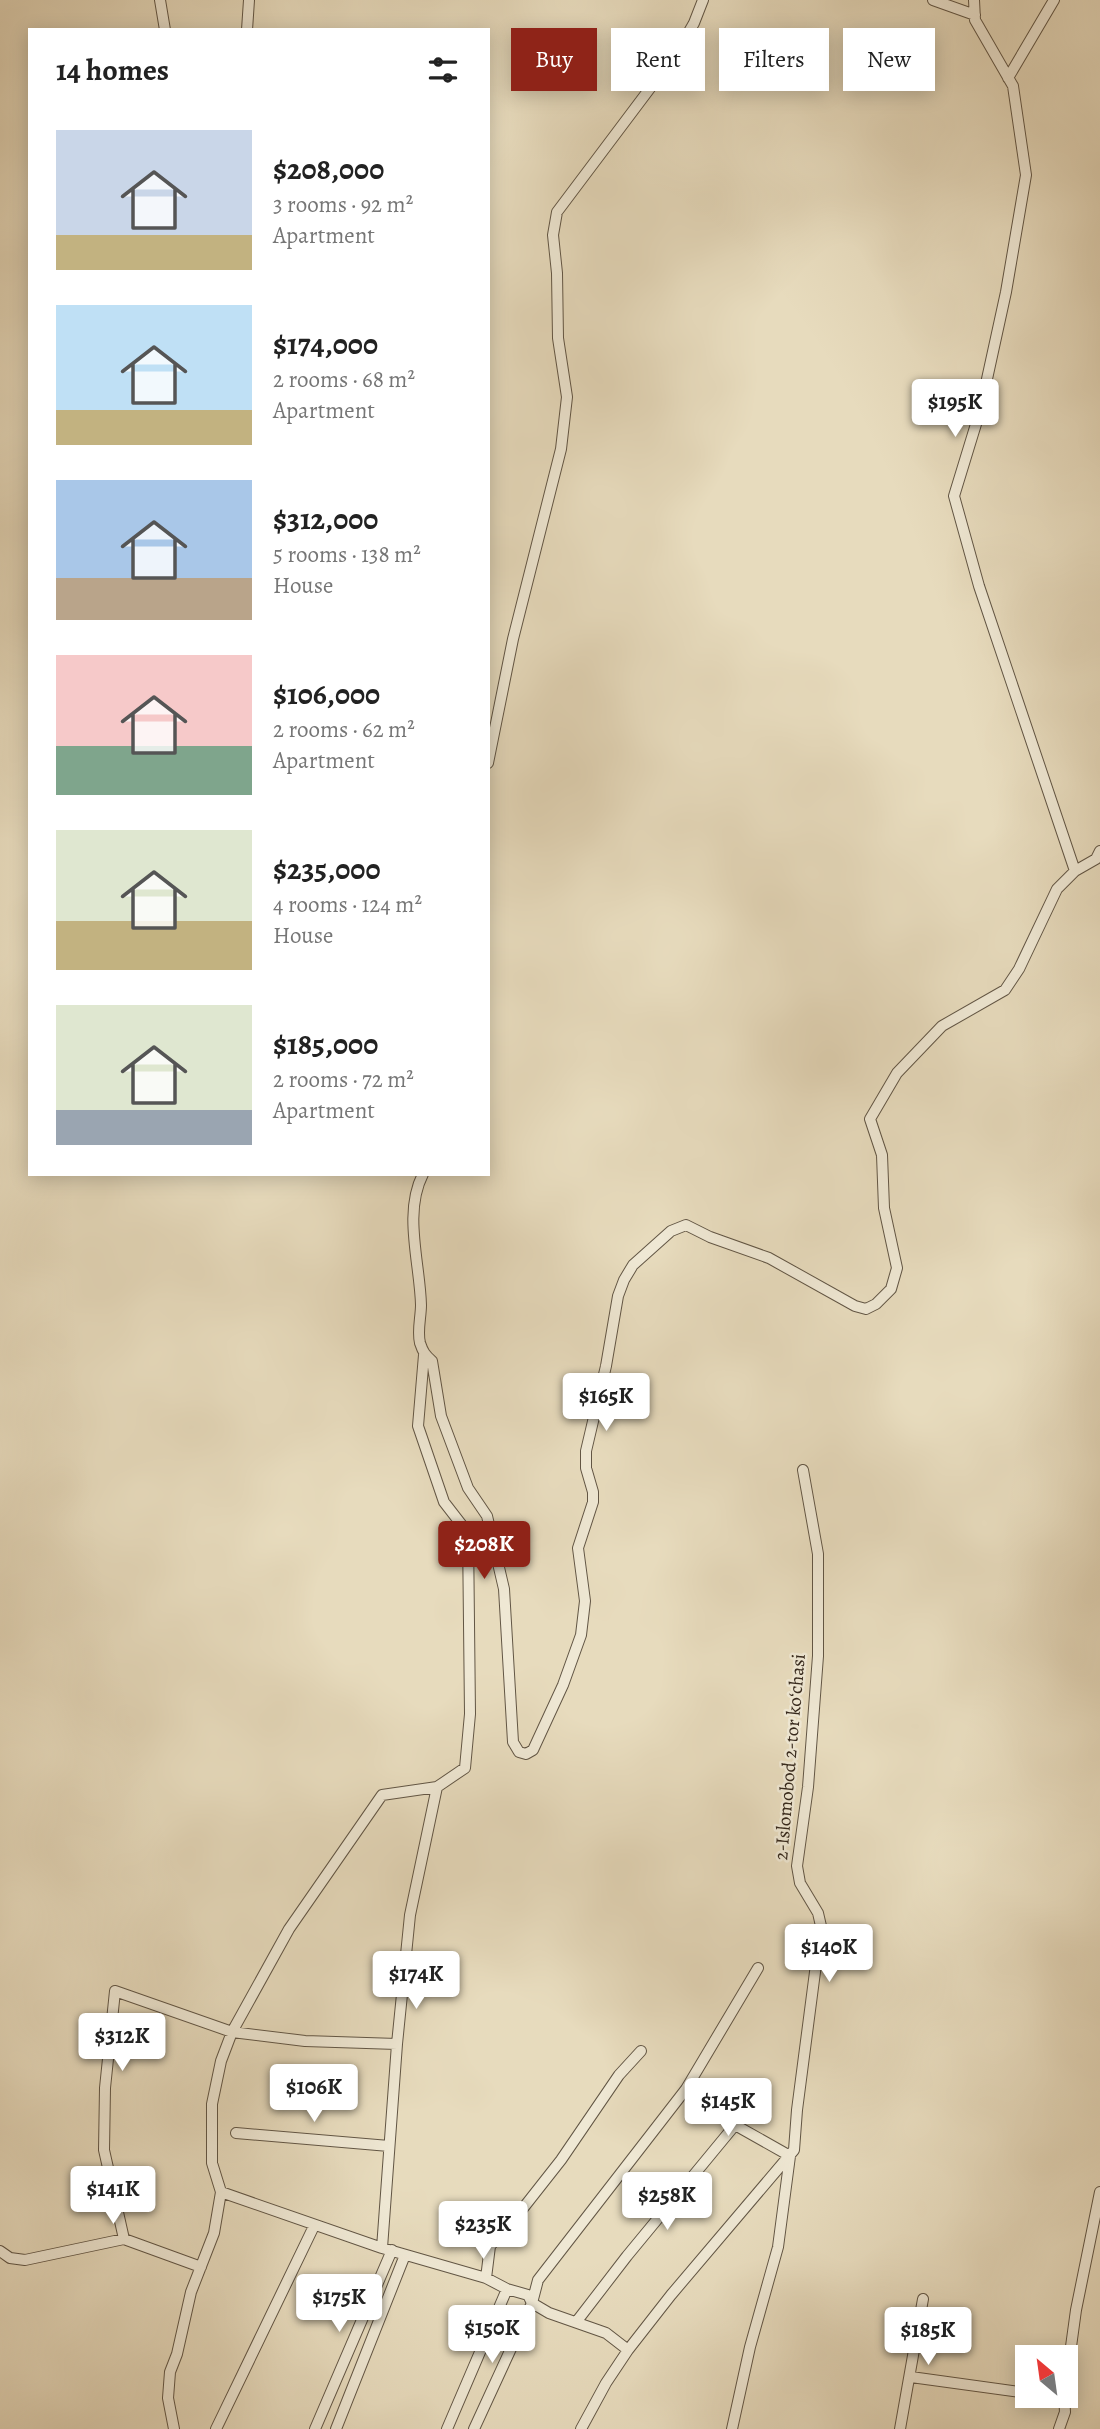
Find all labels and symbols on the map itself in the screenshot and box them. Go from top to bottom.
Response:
pin: $195K [906,380,1004,439]
pin: $165K [557,1374,655,1433]
pin: $208K [435,1522,533,1581]
street label: 2-Islomobod 2-tor koʻchasi [768,1653,812,1861]
pin: $140K [780,1924,878,1984]
pin: $174K [367,1952,465,2011]
pin: $312K [73,2014,171,2073]
pin: $106K [265,2064,363,2124]
pin: $145K [679,2078,777,2138]
pin: $141K [64,2166,162,2226]
pin: $258K [618,2172,716,2232]
pin: $235K [434,2202,532,2261]
pin: $175K [290,2274,388,2334]
pin: $150K [443,2306,541,2365]
pin: $185K [879,2308,977,2367]
north arrow [1015,2345,1078,2408]

